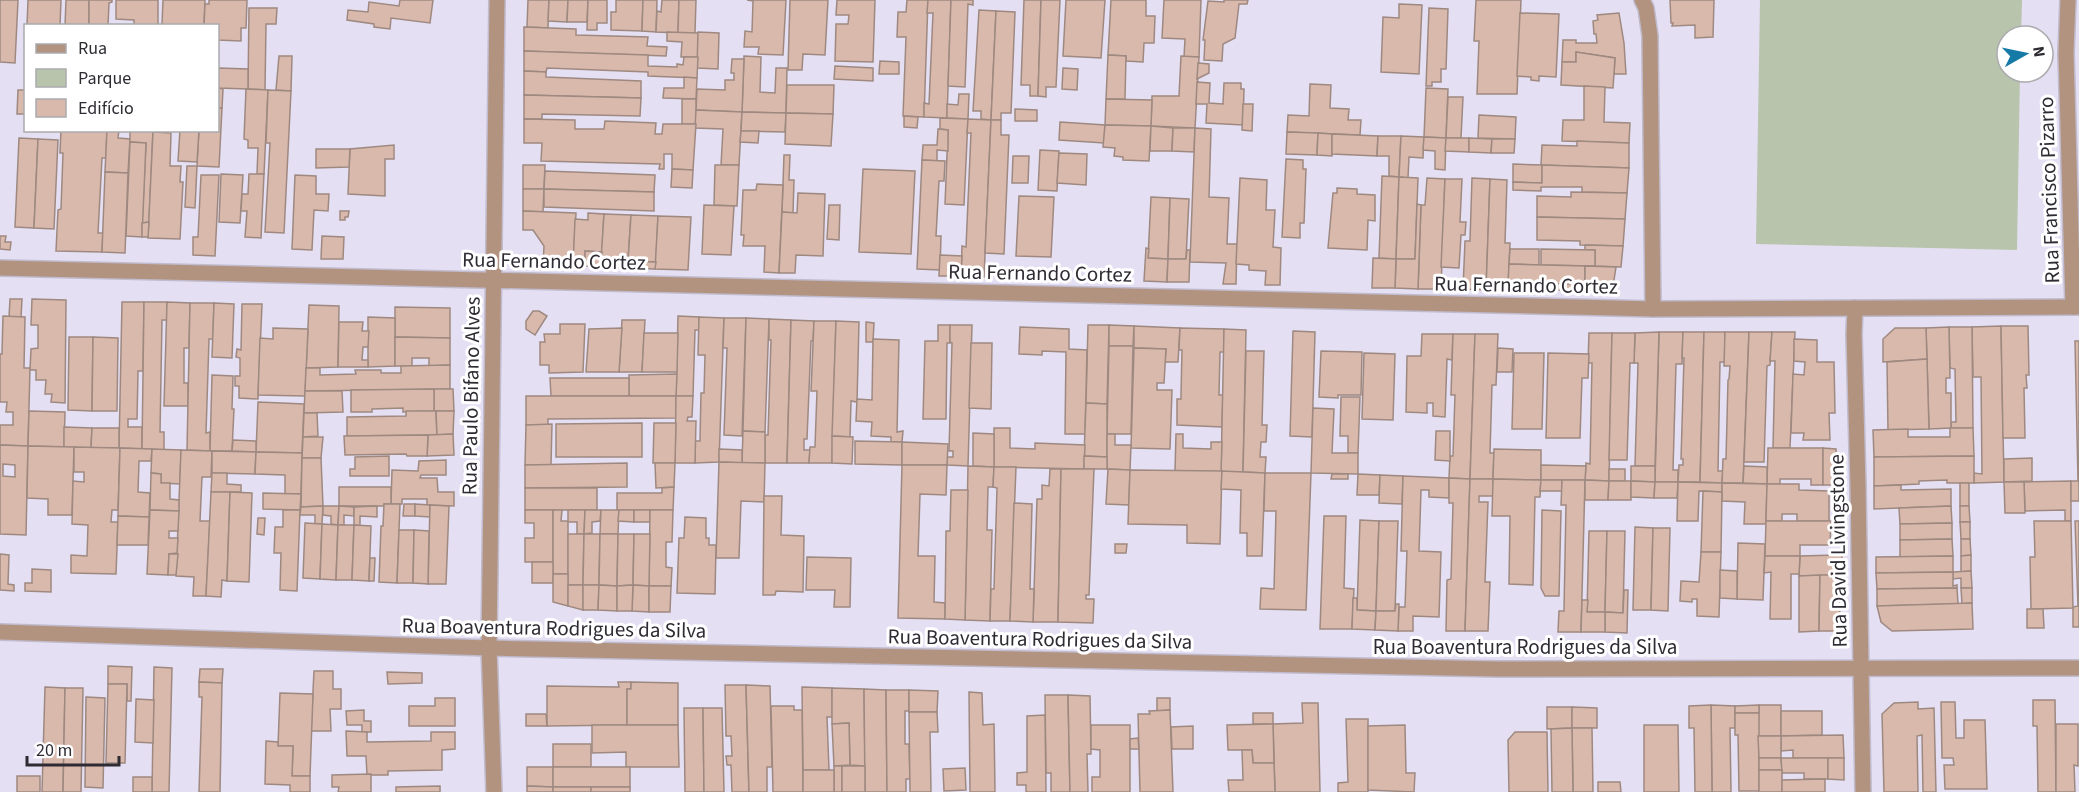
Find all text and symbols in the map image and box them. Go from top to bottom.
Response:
legend [24,24,219,132]
north arrow [1995,24,2055,84]
text: Rua [78,36,107,61]
text: N [2027,45,2051,59]
text: Parque [78,66,131,91]
text: Edifício [78,96,134,121]
street label: Rua Francisco Pizarro [2031,96,2067,284]
street label: Rua Fernando Cortez [462,244,646,278]
street label: Rua Fernando Cortez [948,256,1132,290]
street label: Rua Fernando Cortez [1434,268,1618,302]
street label: Rua Paulo Bifano Alves [454,296,488,496]
street label: Rua David Livingstone [1821,454,1855,648]
street label: Rua Boaventura Rodrigues da Silva [401,610,707,646]
street label: Rua Boaventura Rodrigues da Silva [887,621,1193,657]
street label: Rua Boaventura Rodrigues da Silva [1373,632,1677,662]
scale bar [27,729,118,767]
text: 20 m [36,738,72,763]

